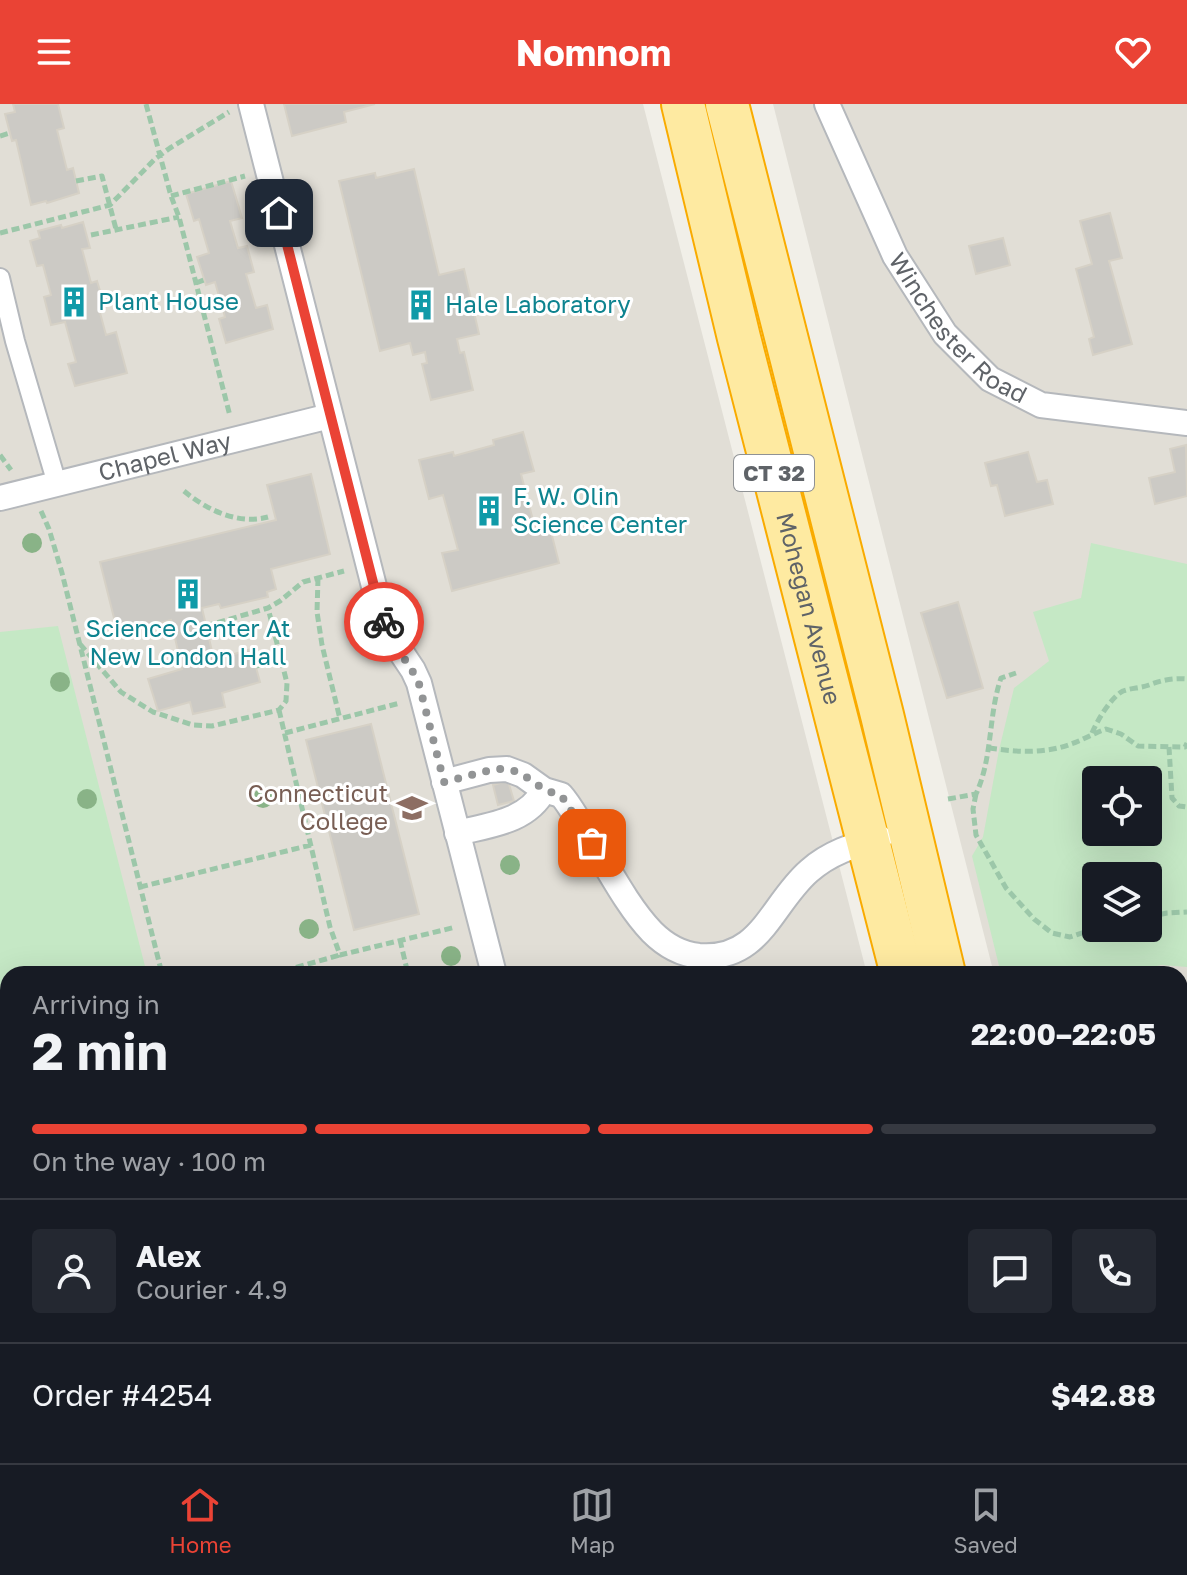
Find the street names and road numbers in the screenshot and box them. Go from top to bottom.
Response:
street label: Winchester Road [884,247,1032,408]
street label: Chapel Way [95,425,234,486]
road number: CT 32 [734,455,814,491]
street label: Mohegan Avenue [771,509,848,708]

